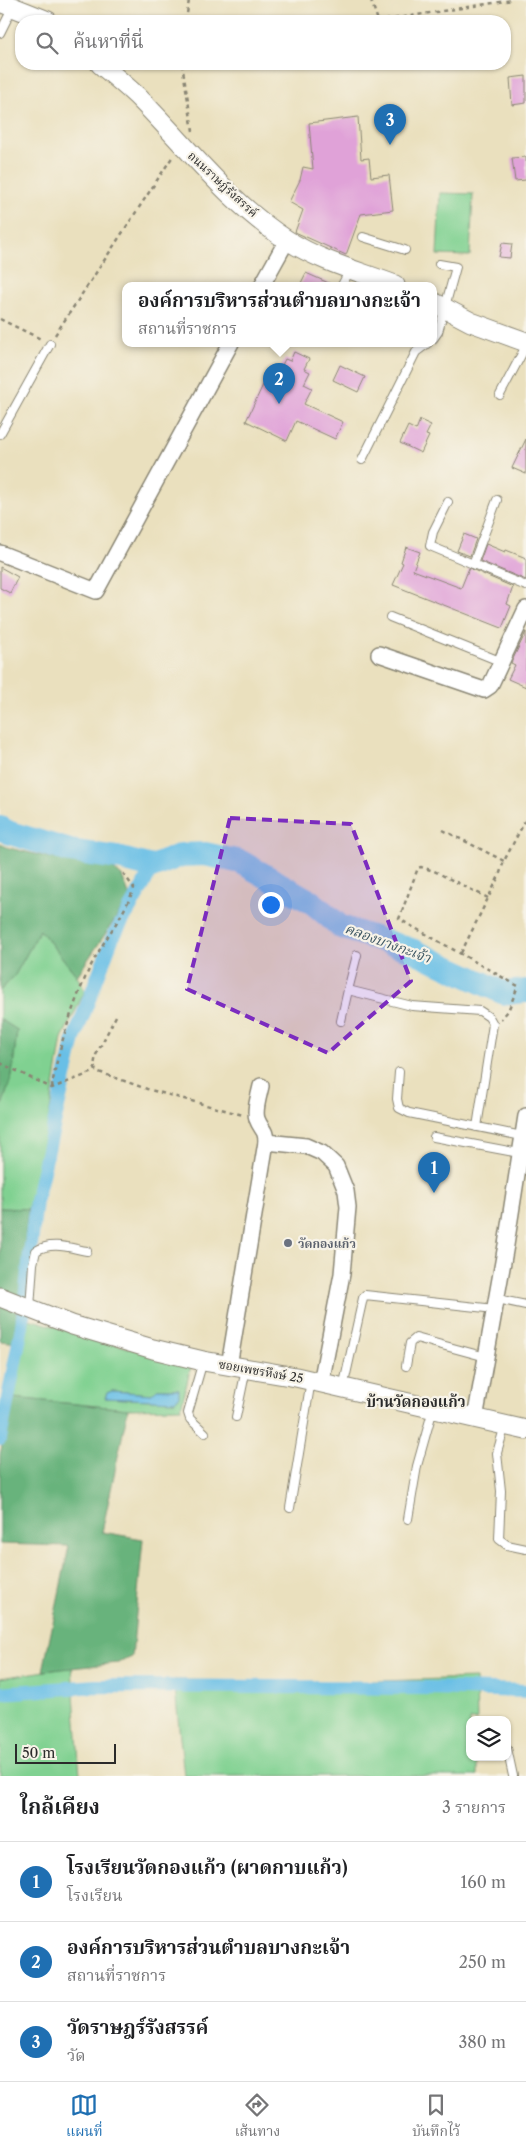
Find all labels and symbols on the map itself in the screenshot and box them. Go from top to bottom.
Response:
pin: 3 [374,104,406,145]
street label: ถนนราษฎ์รังสรรค์ [185,148,261,220]
pin: 2 [263,363,295,404]
your location [258,892,284,918]
water label: คลองบางกะเจ้า [343,919,434,967]
pin: 1 [418,1152,450,1193]
place label: วัดกองแก้ว [298,1236,356,1251]
marker: วัดกองแก้ว [282,1237,294,1249]
street label: ซอยเพชรหึงษ์ 25 [218,1356,304,1386]
district label: บ้านวัดกองแก้ว [366,1392,466,1411]
scale bar [15,1741,116,1764]

